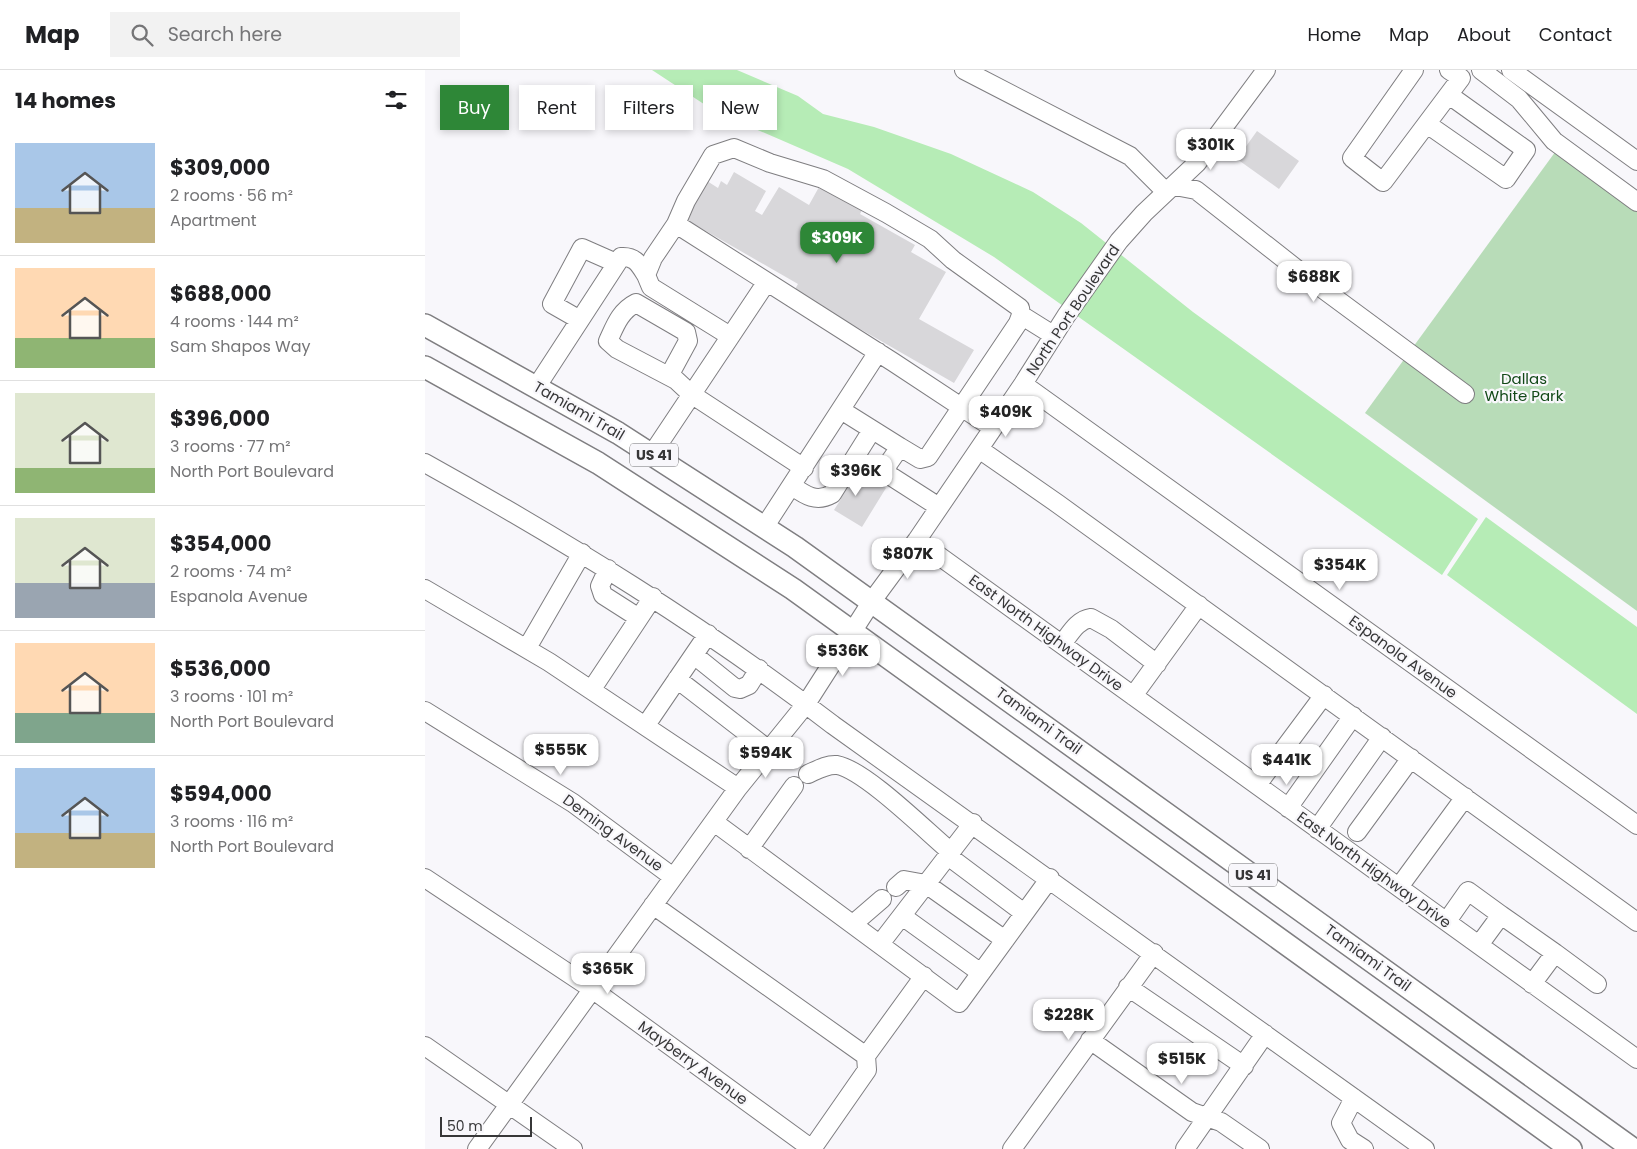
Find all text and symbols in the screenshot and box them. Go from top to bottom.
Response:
search box [110,12,460,57]
text: Map [25,18,80,51]
icon: search [128,21,156,49]
text: Search here [168,21,282,48]
text: Home [1307,22,1361,47]
text: Map [1389,22,1429,47]
text: About [1457,22,1511,47]
text: Contact [1539,22,1612,47]
chip: Buy [440,85,509,130]
chip: Rent [519,85,595,130]
chip: Filters [605,85,693,130]
chip: New [703,85,777,130]
text: 14 homes [15,86,116,115]
icon: filters [382,86,410,114]
pin: $301K [1176,128,1246,171]
text: $301K [1187,133,1235,156]
text: $309,000 [170,153,270,182]
icon: home [55,163,115,223]
text: 2 rooms · 56 m² [170,184,293,207]
text: Apartment [170,209,257,232]
pin: $309K [802,222,872,264]
text: $309K [811,226,863,249]
street label: North Port Boulevard [1021,240,1124,379]
pin: $688K [1279,260,1349,303]
text: $688K [1288,265,1340,288]
text: $688,000 [170,279,272,308]
icon: home [55,288,115,348]
text: 4 rooms · 144 m² [170,310,299,333]
text: Sam Shapos Way [170,335,311,358]
park label: Dallas White Park [1485,368,1564,406]
street label: Tamiami Trail [530,376,629,445]
pin: $409K [971,396,1041,438]
text: $409K [980,400,1032,423]
text: $396,000 [170,404,270,433]
icon: home [55,413,115,473]
text: 3 rooms · 77 m² [170,435,290,458]
road number: US 41 [630,444,678,466]
pin: $396K [821,454,891,497]
text: $396K [830,459,882,482]
text: North Port Boulevard [170,460,334,483]
text: $354,000 [170,529,272,558]
icon: home [55,538,115,598]
pin: $807K [873,538,943,580]
text: $807K [882,542,934,565]
pin: $354K [1305,548,1375,591]
text: $354K [1314,553,1366,576]
text: 2 rooms · 74 m² [170,560,292,583]
street label: East North Highway Drive [965,569,1128,696]
text: Espanola Avenue [170,585,308,608]
street label: Espanola Avenue [1345,610,1462,703]
pin: $536K [808,634,878,677]
text: $536K [817,639,869,662]
text: $536,000 [170,654,271,683]
icon: home [55,663,115,723]
street label: Tamiami Trail [992,682,1087,759]
text: 3 rooms · 101 m² [170,685,293,708]
text: North Port Boulevard [170,710,334,733]
pin: $555K [526,734,596,776]
pin: $594K [731,736,801,779]
text: $555K [535,738,587,761]
text: $594K [740,741,792,764]
pin: $441K [1252,744,1322,786]
text: $441K [1262,748,1312,771]
text: $594,000 [170,779,272,808]
icon: home [55,788,115,848]
street label: Deming Avenue [559,789,668,876]
street label: East North Highway Drive [1293,806,1456,933]
text: 3 rooms · 116 m² [170,810,293,833]
text: North Port Boulevard [170,835,334,858]
road number: US 41 [1229,864,1277,886]
street label: Tamiami Trail [1321,919,1416,996]
pin: $365K [573,952,643,995]
text: $365K [582,957,634,980]
pin: $228K [1034,998,1104,1041]
text: $228K [1044,1003,1094,1026]
street label: Mayberry Avenue [634,1016,752,1110]
pin: $515K [1147,1042,1217,1085]
text: $515K [1158,1047,1206,1070]
scale bar [440,1114,533,1137]
text: 50 m [447,1116,483,1136]

